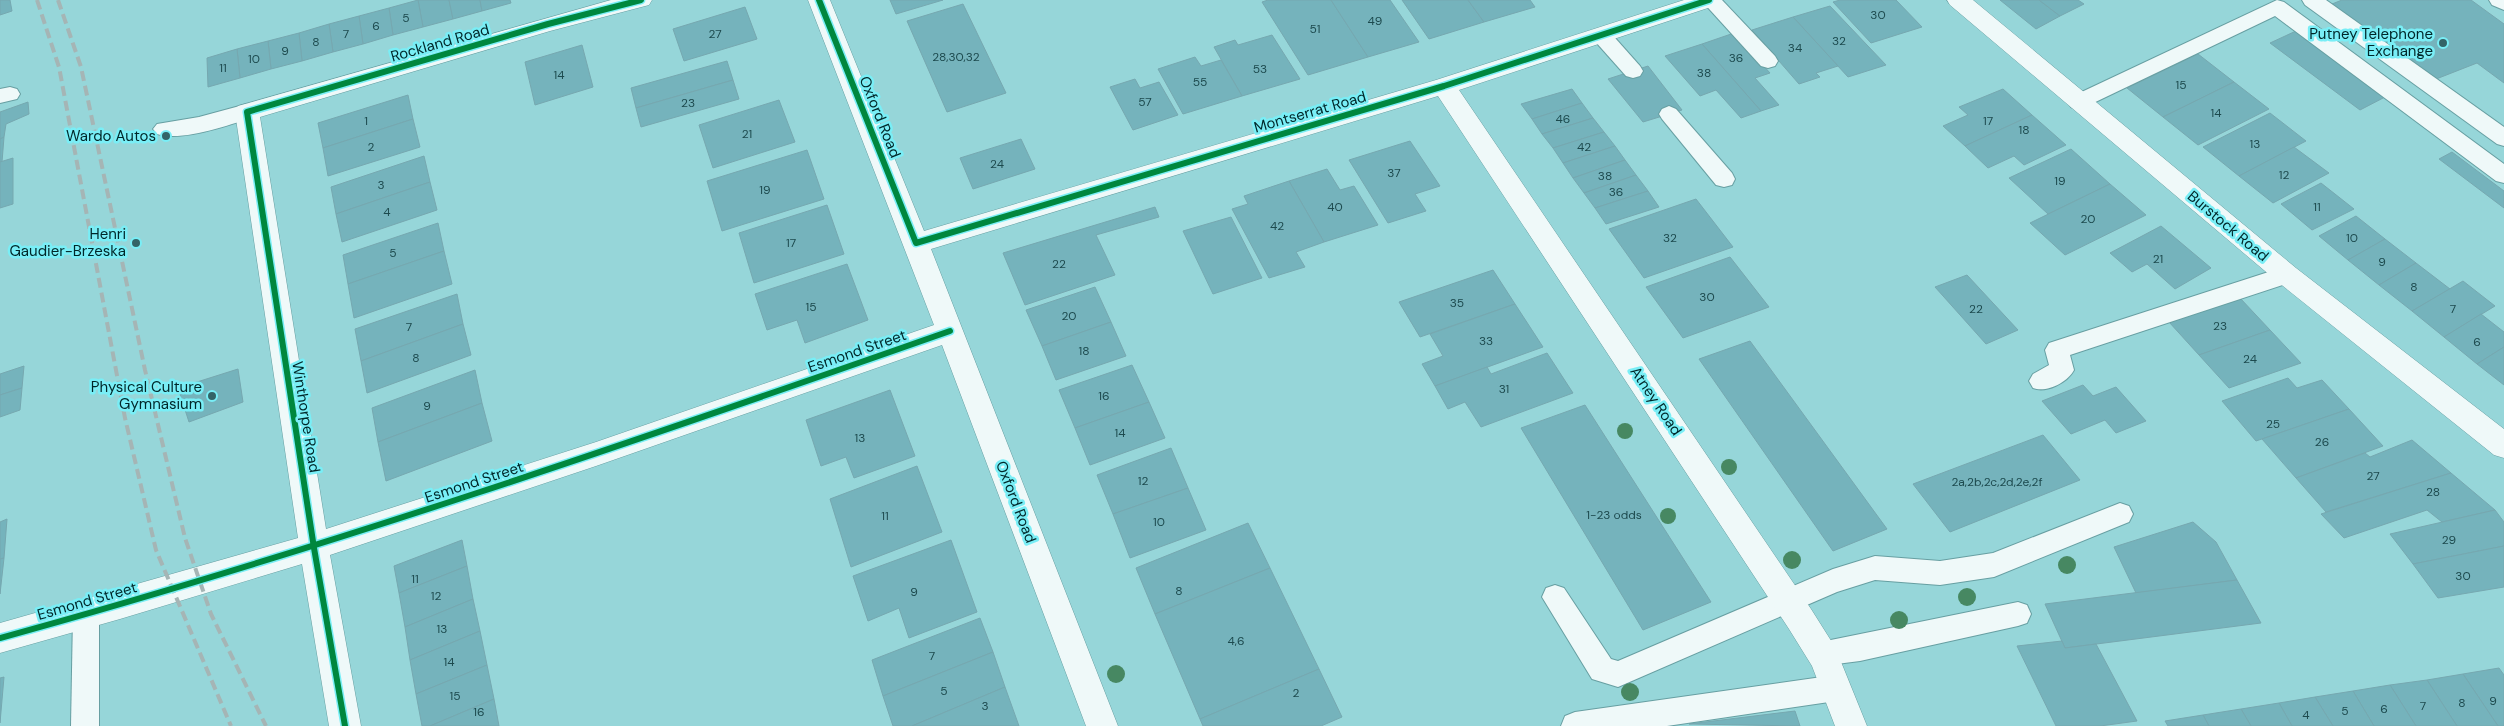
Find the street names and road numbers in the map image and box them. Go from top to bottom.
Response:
street label: Rockland Road [388,19,492,67]
street label: Oxford Road [855,73,905,161]
street label: Montserrat Road [1252,86,1368,138]
street label: Burstock Road [2183,186,2273,266]
street label: Esmond Street [805,325,909,377]
street label: Winthorpe Road [287,360,325,474]
street label: Atney Road [1626,363,1686,439]
street label: Esmond Street [422,457,526,507]
street label: Oxford Road [991,458,1041,546]
street label: Esmond Street [35,577,139,625]

